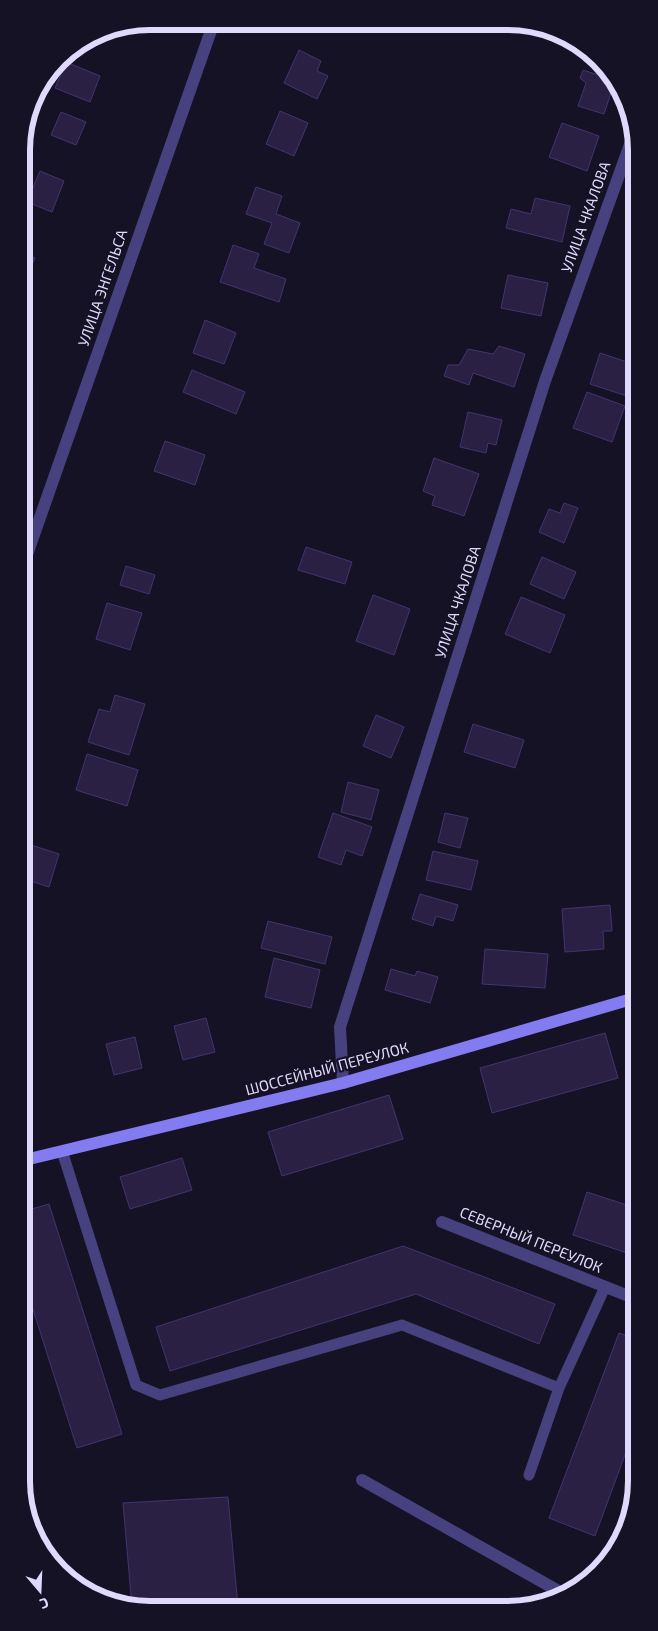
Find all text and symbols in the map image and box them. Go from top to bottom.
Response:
street label: УЛИЦА ЧКАЛОВА [557,158,614,275]
street label: УЛИЦА ЭНГЕЛЬСА [74,226,131,348]
street label: УЛИЦА ЧКАЛОВА [430,543,484,660]
street label: ШОССЕЙНЫЙ ПЕРЕУЛОК [243,1038,410,1099]
street label: СЕВЕРНЫЙ ПЕРЕУЛОК [457,1202,605,1276]
north arrow [15,1566,65,1616]
text: С [38,1594,51,1613]

